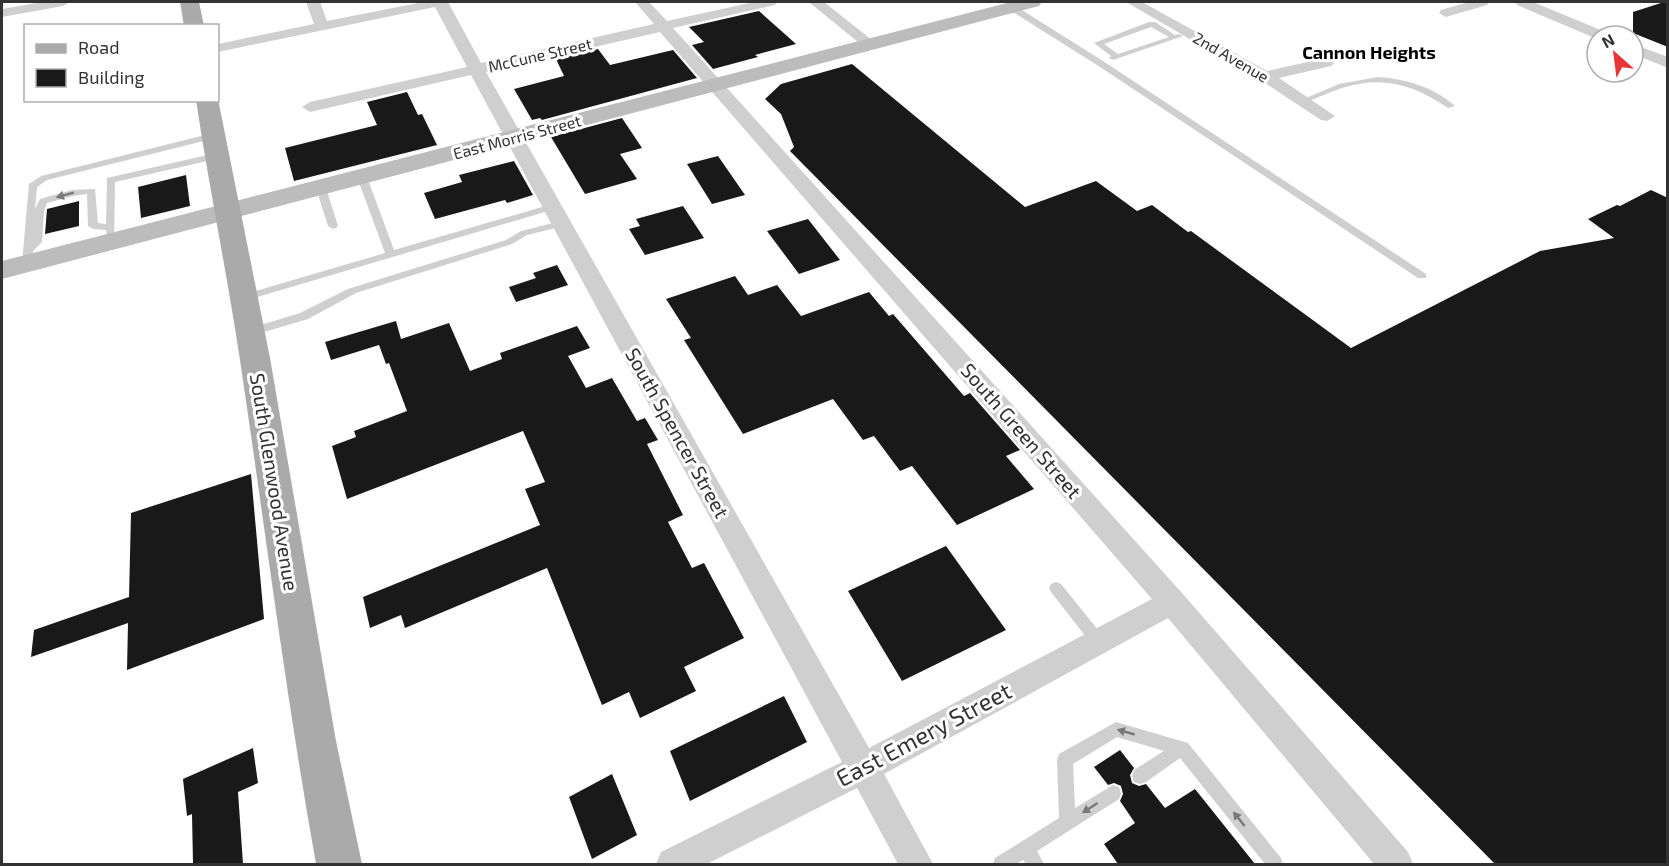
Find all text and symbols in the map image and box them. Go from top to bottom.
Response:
legend [24,24,219,102]
north arrow [1585,24,1645,84]
street label: 2nd Avenue [1190,27,1272,86]
text: N [1598,29,1617,51]
street label: McCune Street [486,33,594,76]
text: Road [78,36,119,58]
district label: Cannon Heights [1302,41,1436,63]
text: Building [78,66,145,88]
street label: East Morris Street [451,110,583,163]
one-way arrow [56,191,74,201]
street label: South Spencer Street [621,343,735,522]
street label: South Green Street [957,358,1087,503]
street label: South Glenwood Avenue [246,371,304,592]
street label: East Emery Street [831,675,1016,792]
one-way arrow [1117,726,1135,736]
one-way arrow [1082,802,1098,813]
one-way arrow [1232,811,1245,827]

